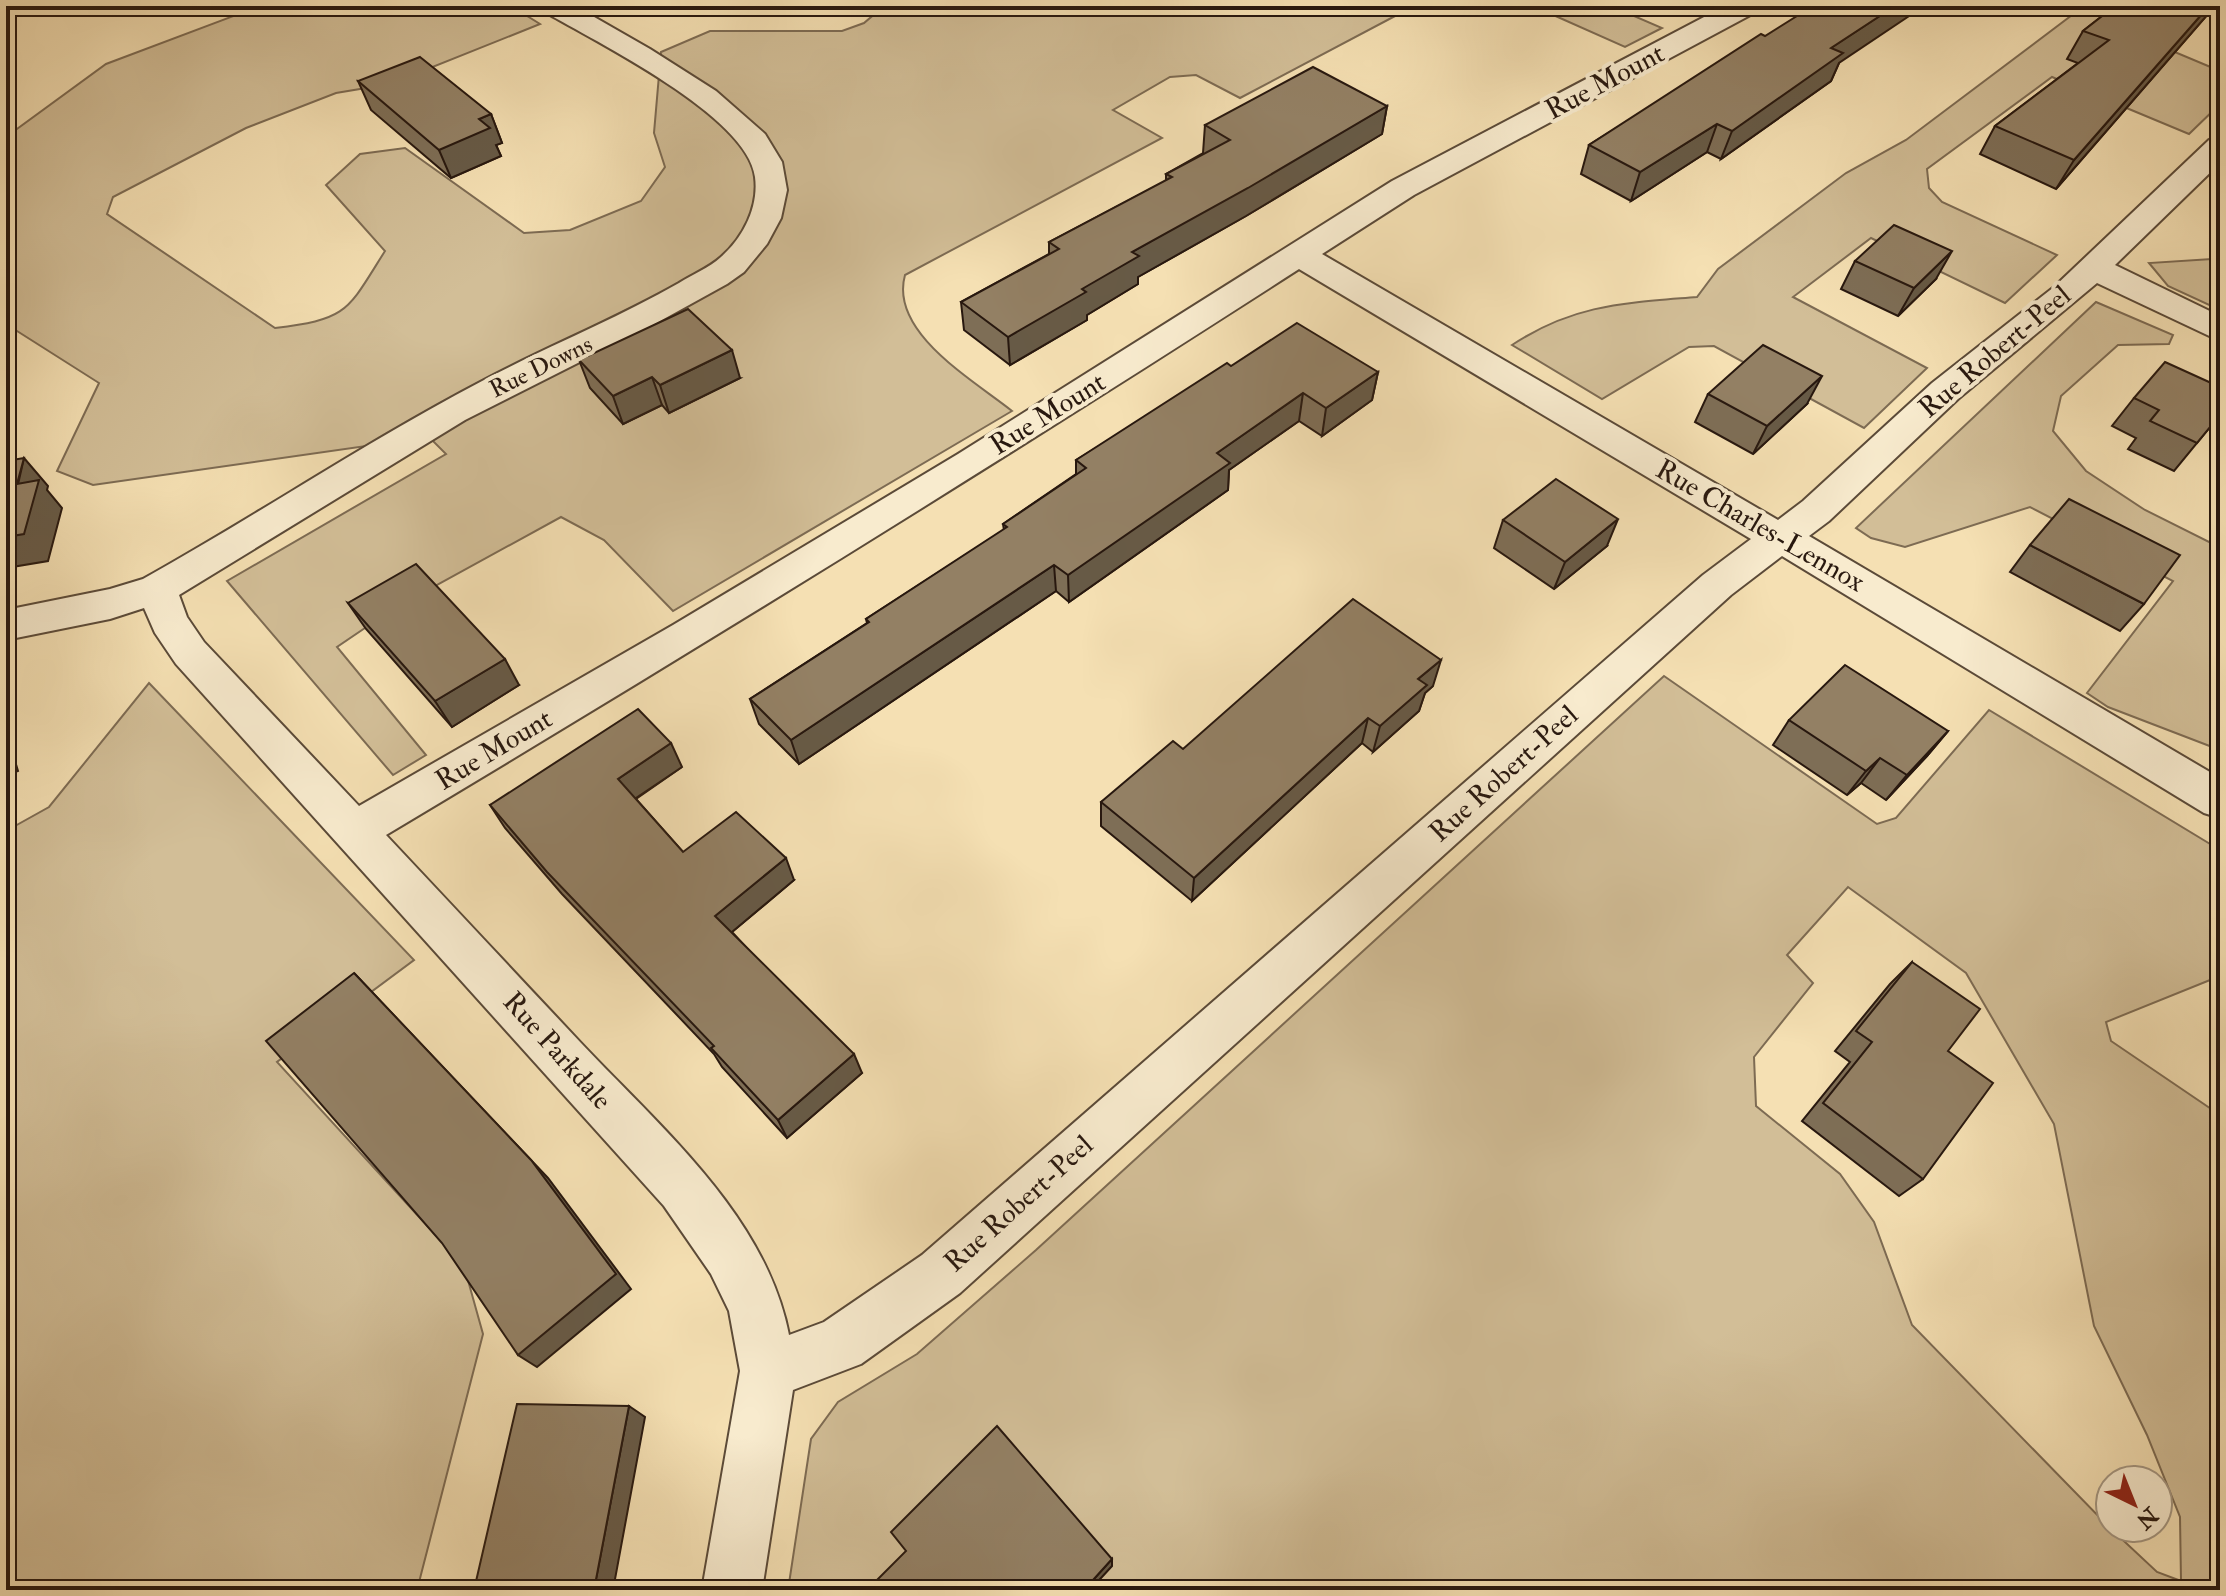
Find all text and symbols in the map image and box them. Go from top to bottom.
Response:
street label: Rue Mount [1540,36,1670,128]
street label: Rue Robert-Peel [1912,278,2078,426]
street label: Rue Downs [484,329,598,405]
street label: Rue Mount [984,365,1112,463]
street label: Rue Charles-Lennox [1649,452,1871,600]
street label: Rue Robert-Peel [1422,698,1586,850]
street label: Rue Mount [429,702,559,798]
street label: Rue Parkdale [495,985,619,1117]
street label: Rue Robert-Peel [937,1128,1101,1280]
north arrow [2094,1464,2174,1544]
text: N [2130,1500,2164,1535]

